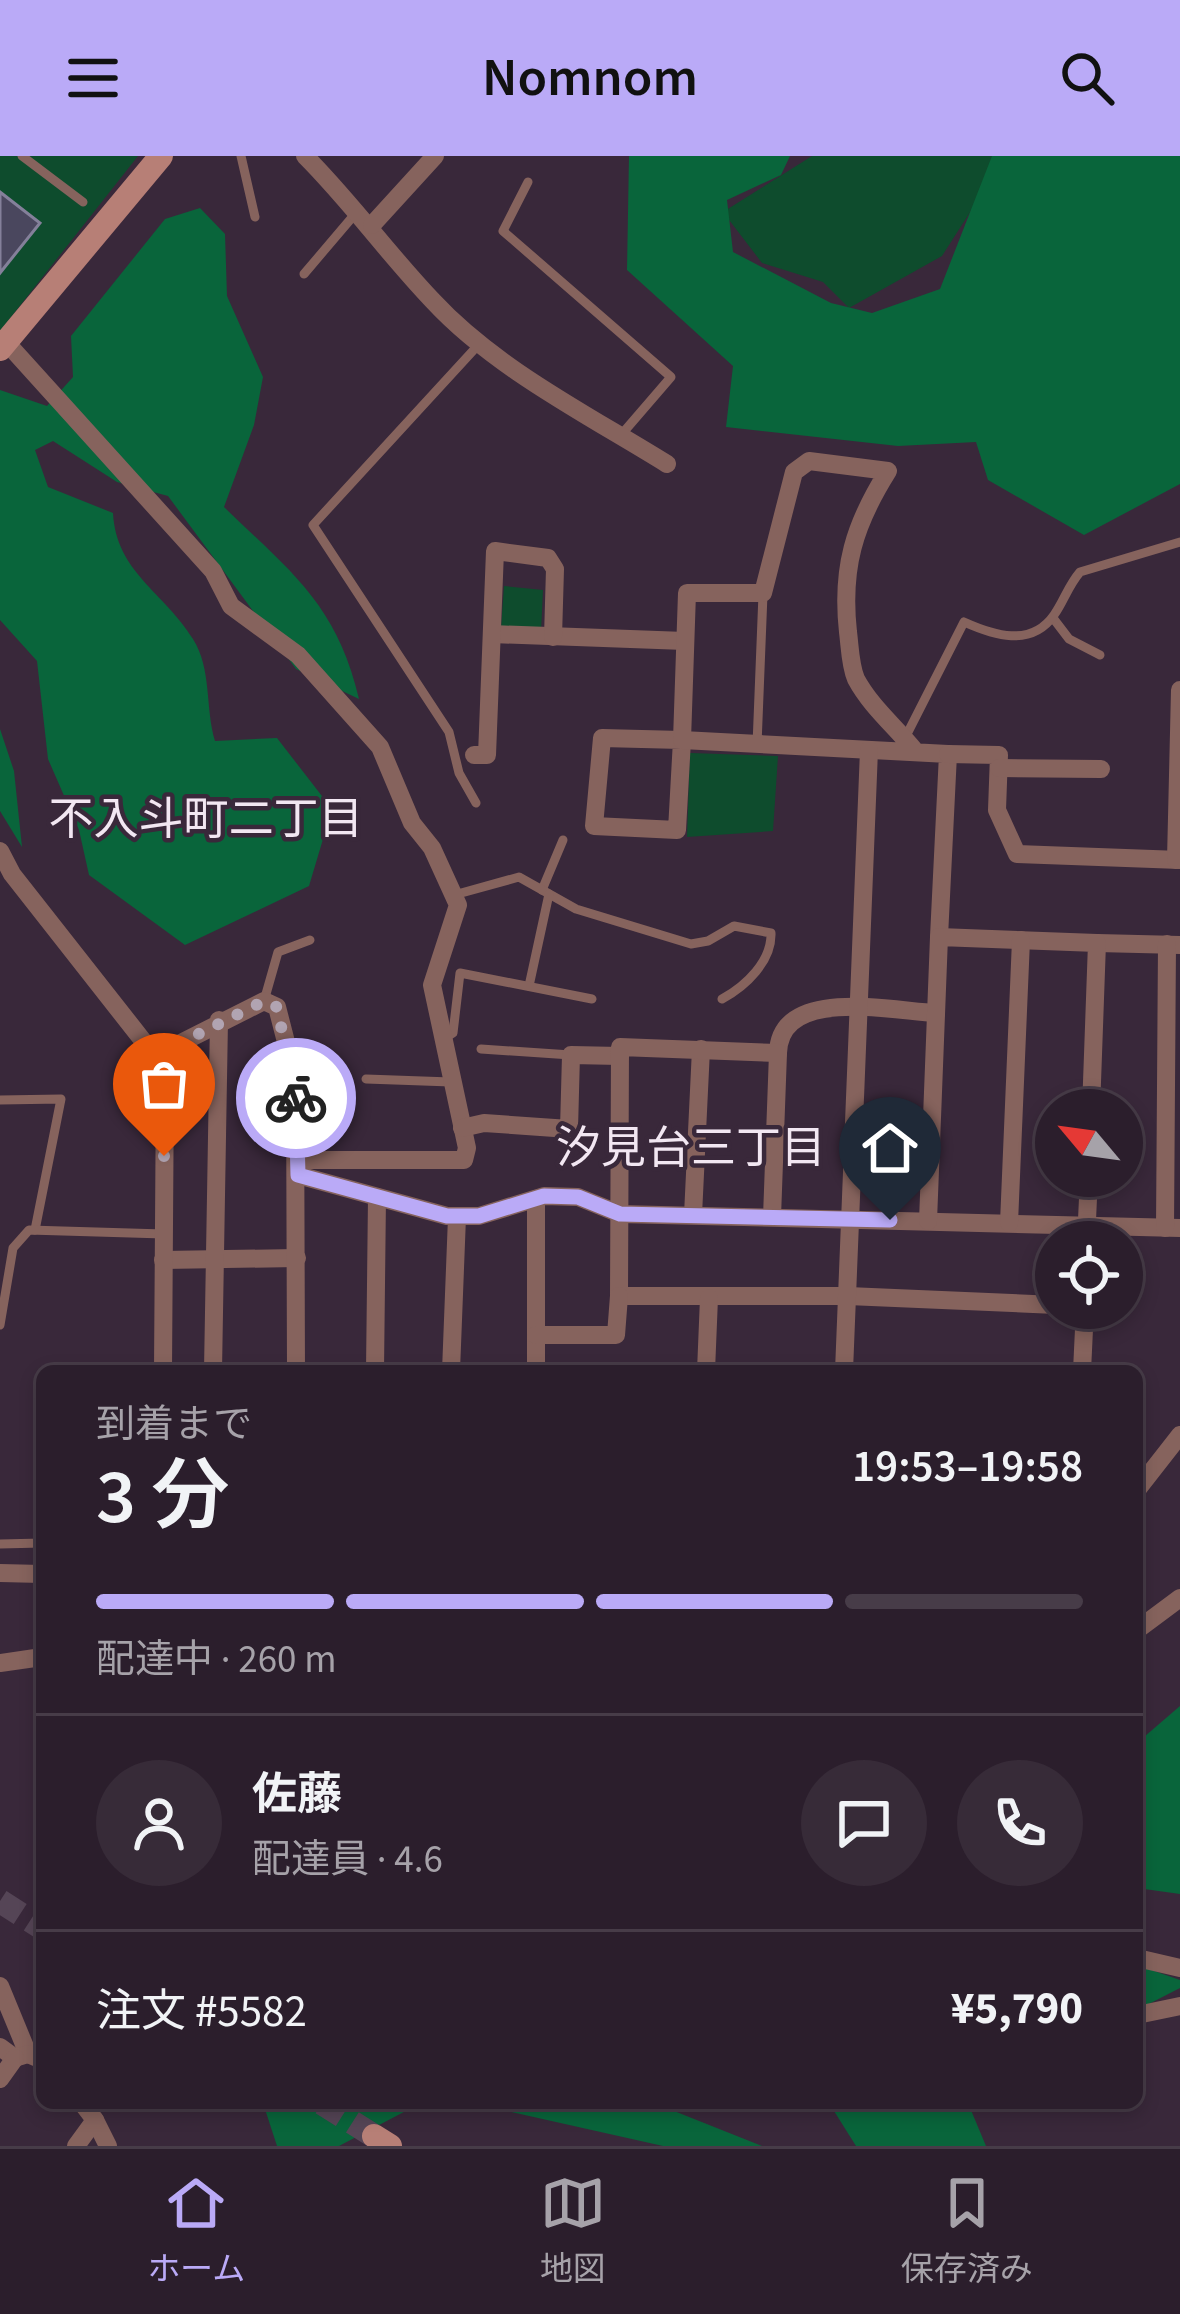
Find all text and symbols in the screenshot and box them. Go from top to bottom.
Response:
text: Nomnom [482,40,698,117]
icon: menu [60,45,126,111]
icon: search [1054,45,1120,111]
district label: 不入斗町二丁目 [48,788,364,852]
pin [113,1033,215,1156]
courier [236,1038,356,1158]
icon: bag [131,1051,197,1117]
icon: bike [263,1065,329,1131]
north arrow [1035,1089,1143,1197]
map controls [1035,1089,1143,1329]
pin [839,1097,941,1220]
icon: home [857,1115,923,1181]
district label: 汐見台三丁目 [556,1117,826,1181]
button: locate [1035,1221,1143,1329]
text: 到着まで [96,1397,252,1453]
text: 19:53–19:58 [852,1435,1083,1499]
text: 3 分 [96,1442,230,1553]
text: 配達中 · 260 m [96,1632,337,1688]
button: person [96,1760,222,1886]
button: chat [801,1760,927,1886]
button: phone [957,1760,1083,1886]
text: 佐藤 [252,1763,342,1827]
text: 配達員 · 4.6 [252,1832,443,1888]
text: ¥5,790 [951,1977,1083,2041]
text: 注文 #5582 [96,1980,307,2044]
tab: ホーム [147,2170,245,2293]
tab: 地図 [540,2170,606,2293]
tab: 保存済み [901,2170,1033,2293]

